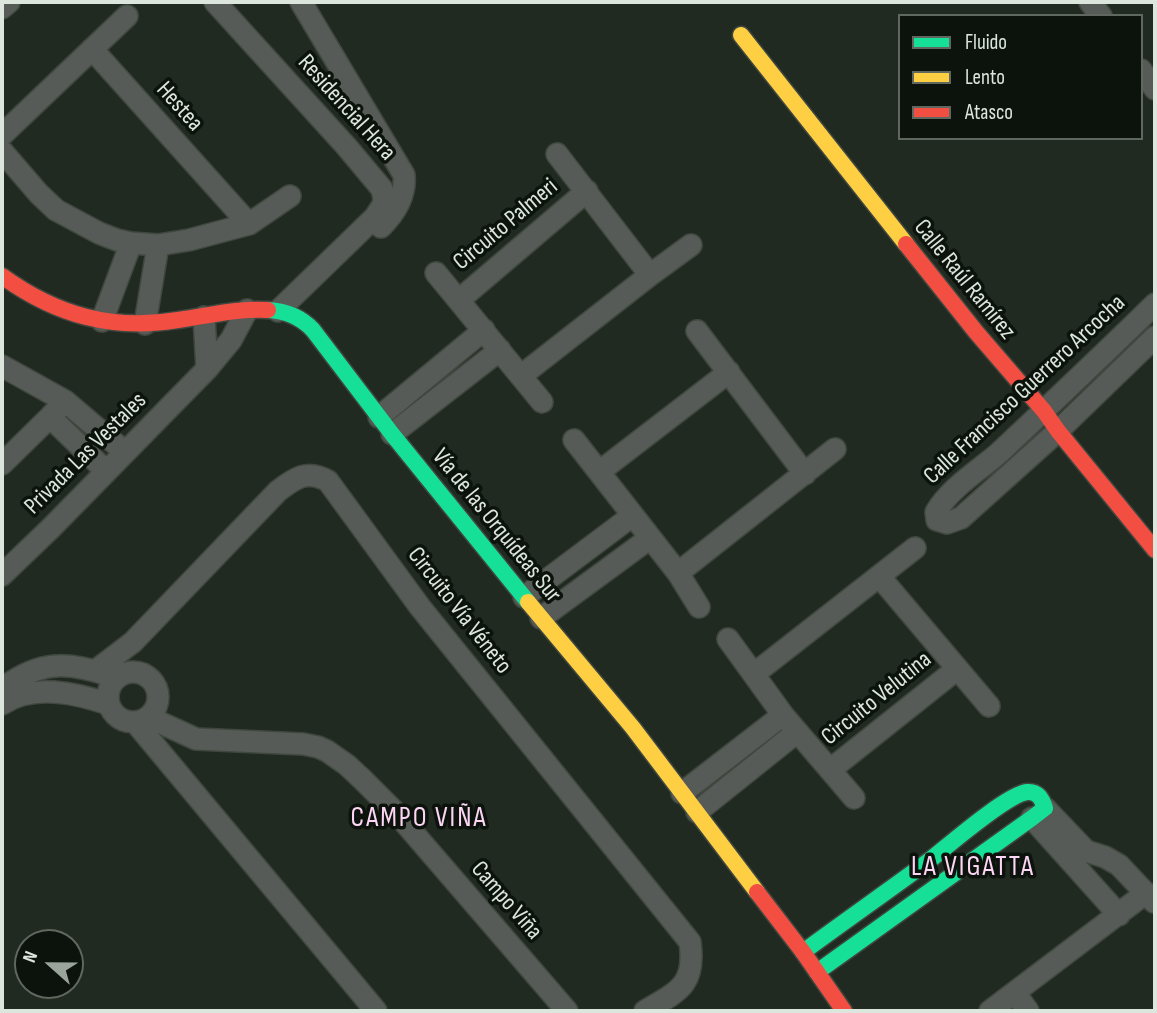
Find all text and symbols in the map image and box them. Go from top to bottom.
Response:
legend [898,14,1143,140]
text: Fluido [965,30,1007,55]
street label: Residencial Hera [291,49,401,167]
text: Lento [965,65,1005,90]
street label: Hestea [149,76,209,138]
text: Atasco [965,100,1013,125]
street label: Circuito Palmeri [448,173,564,277]
street label: Calle Raúl Ramírez [907,214,1021,346]
street label: Calle Francisco Guerrero Arcocha [918,289,1132,491]
street label: Privada Las Vestales [19,387,153,521]
street label: Vía de las Orquídeas Sur [425,443,567,609]
street label: Circuito Vía Véneto [401,542,517,680]
street label: Circuito Velutina [816,646,938,752]
district label: CAMPO VIÑA [352,802,486,836]
district label: LA VIGATTA [912,851,1034,885]
street label: Campo Viña [464,856,548,946]
north arrow [14,929,84,999]
text: N [18,948,43,966]

